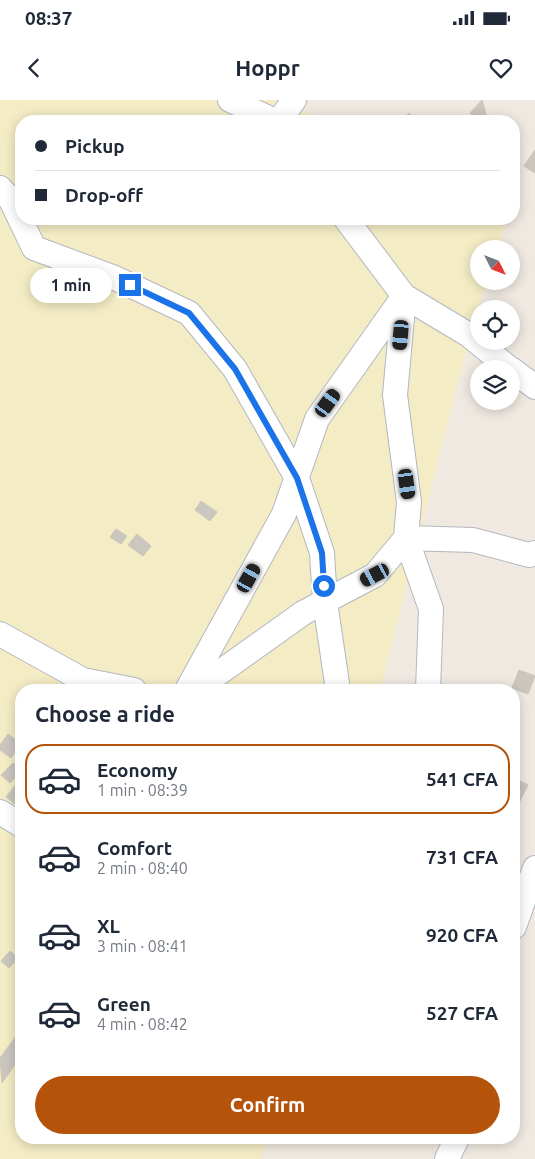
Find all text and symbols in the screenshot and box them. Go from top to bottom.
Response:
text: 08:37 [25,7,73,29]
icon: back [20,54,48,82]
icon: heart [487,54,515,82]
text: Hoppr [235,55,300,80]
text: Pickup [65,135,125,157]
text: Drop-off [65,184,143,206]
north arrow [470,240,520,290]
map controls [470,240,520,410]
callout: 1 min [30,268,112,302]
route end [119,274,141,296]
text: 1 min [51,276,91,294]
button: locate [470,300,520,350]
car [392,319,409,351]
button: layers [470,360,520,410]
car [313,386,342,420]
car [397,468,416,500]
car [235,561,262,595]
car [358,561,391,589]
route start [313,575,335,597]
text: Choose a ride [35,701,175,726]
icon: car [37,757,82,802]
text: Economy [97,759,178,781]
text: 541 CFA [426,768,498,790]
text: 1 min · 08:39 [97,781,188,799]
icon: car [37,835,82,880]
text: Comfort [97,837,172,859]
text: 731 CFA [426,846,498,868]
text: 2 min · 08:40 [97,859,188,877]
icon: car [37,913,82,958]
text: XL [97,915,120,937]
text: 920 CFA [426,924,498,946]
text: 3 min · 08:41 [97,937,188,955]
icon: car [37,991,82,1036]
text: Green [97,993,151,1015]
text: 527 CFA [426,1002,498,1024]
text: 4 min · 08:42 [97,1015,188,1033]
button: Confirm [35,1076,500,1134]

